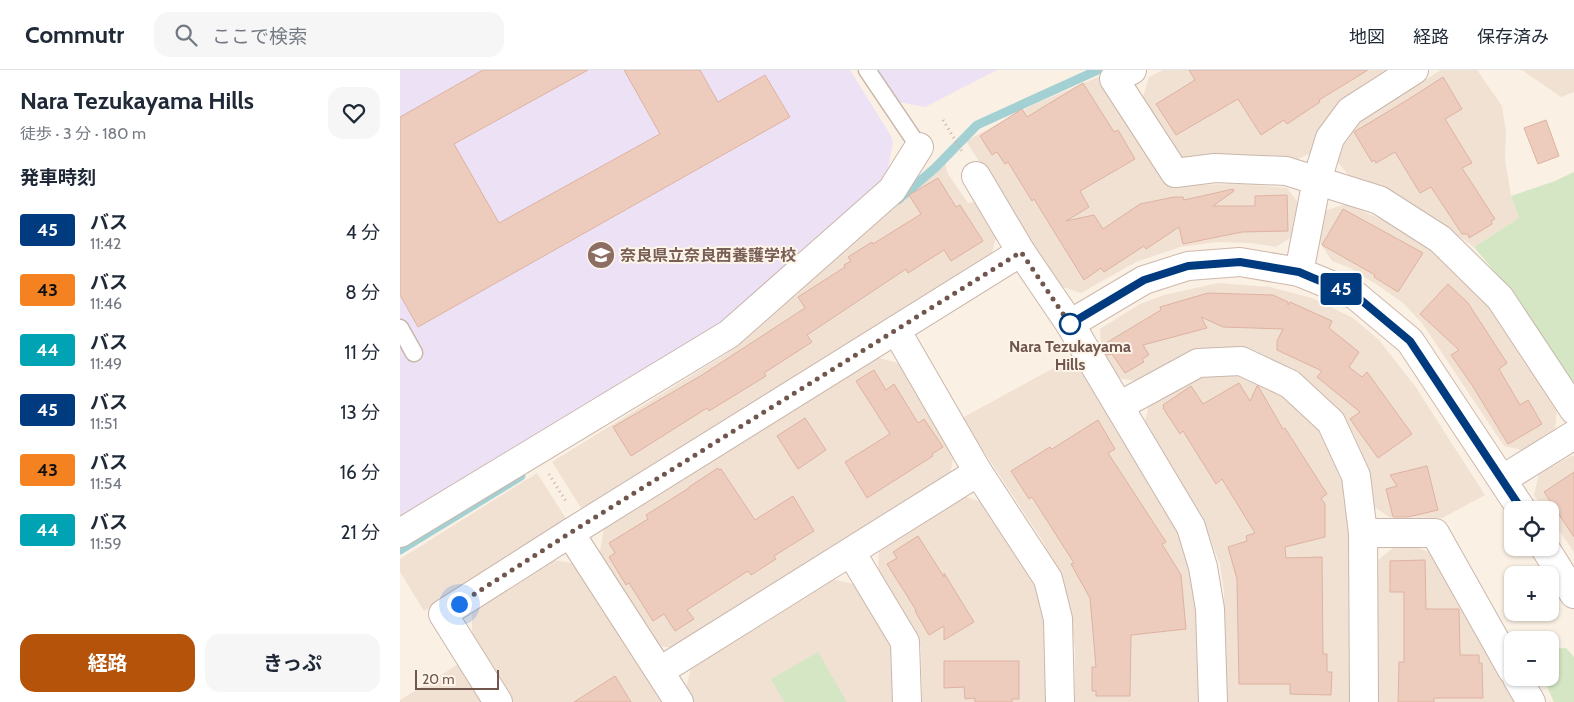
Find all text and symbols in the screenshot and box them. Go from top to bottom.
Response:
search box [154,12,504,57]
text: Commutr [25,20,124,49]
icon: search [172,21,200,49]
text: ここで検索 [212,25,307,48]
text: 地図 [1349,26,1385,48]
text: 経路 [1413,26,1449,48]
text: 保存済み [1477,26,1549,48]
text: Nara Tezukayama Hills [20,86,254,115]
button: heart [328,87,380,139]
text: 徒歩 · 3 分 · 180 m [20,124,146,143]
text: 発車時刻 [20,166,96,189]
text: バス [90,211,128,234]
text: 45 [37,219,58,241]
text: 4 分 [346,221,380,244]
text: 11:42 [90,234,121,253]
school or university icon: 奈良県立奈良西養護学校 [586,240,616,270]
place label: 奈良県立奈良西養護学校 [620,246,796,265]
text: バス [90,271,128,294]
line badge: 45 [1318,273,1364,305]
text: 45 [1331,278,1351,300]
text: 43 [37,279,58,301]
text: 8 分 [345,281,380,304]
text: 11:46 [90,294,122,313]
marker: Nara Tezukayama Hills [1059,313,1081,335]
text: バス [90,331,128,354]
place label: Nara Tezukayama Hills [1009,337,1131,374]
text: 44 [36,339,59,361]
text: 11 分 [344,341,380,364]
text: 11:49 [90,354,122,373]
text: バス [90,391,128,414]
text: 45 [37,399,58,421]
text: 13 分 [340,401,380,424]
text: 11:51 [90,414,118,433]
text: バス [90,451,128,474]
text: 43 [37,459,58,481]
text: 16 分 [340,461,380,484]
text: 11:54 [90,474,122,493]
map controls [1504,501,1559,686]
button: locate [1504,501,1559,556]
text: バス [90,511,128,534]
text: 44 [36,519,59,541]
text: 21 分 [341,521,380,544]
text: 11:59 [90,534,122,553]
button: + [1504,566,1559,621]
your location [447,592,472,617]
button: − [1504,631,1559,686]
button: 経路 [20,634,195,692]
button: きっぷ [205,634,380,692]
scale bar [415,667,499,690]
text: 20 m [422,670,455,688]

